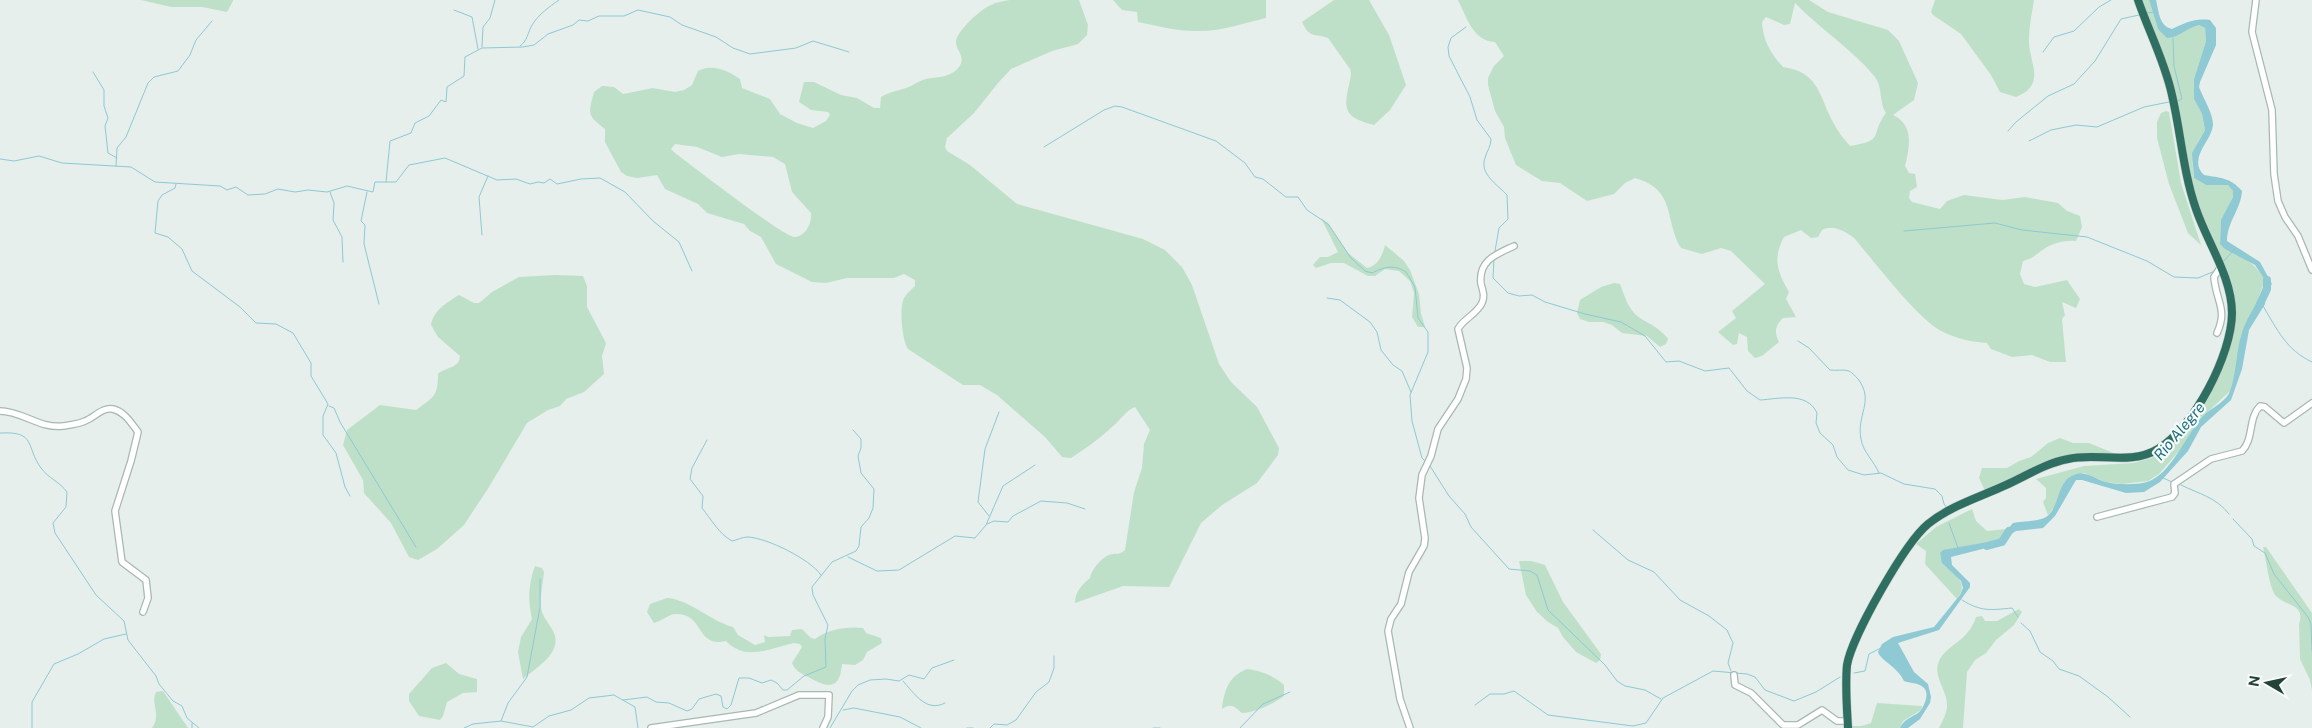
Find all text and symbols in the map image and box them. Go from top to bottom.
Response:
water label: Rio Alegre [2150,399,2208,463]
north arrow [2242,658,2292,708]
text: N [2245,674,2263,688]

